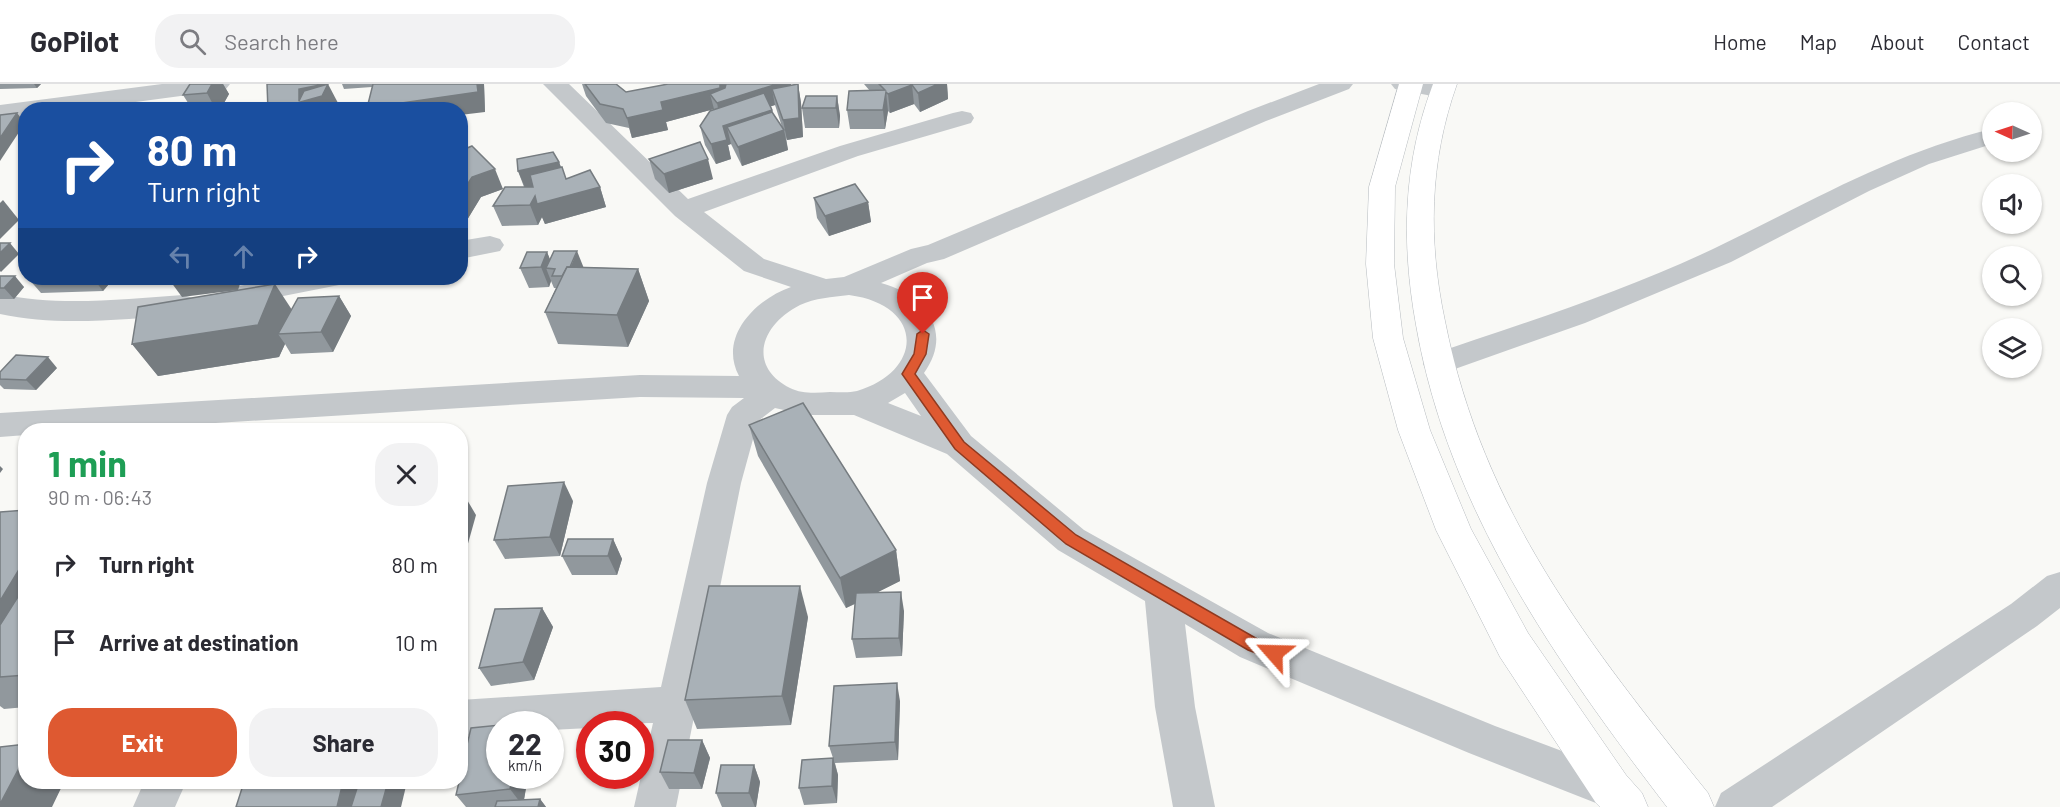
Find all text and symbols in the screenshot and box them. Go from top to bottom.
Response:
search box [155,14,575,68]
text: GoPilot [30,24,119,58]
icon: search [176,25,209,58]
text: Search here [224,28,339,54]
text: Home [1713,29,1767,54]
text: Map [1800,29,1837,54]
text: About [1870,29,1925,54]
text: Contact [1958,29,2030,54]
north arrow [1982,102,2042,162]
map controls [1982,102,2042,378]
text: 80 m [147,124,237,174]
icon: right [48,126,126,204]
button: sound [1982,174,2042,234]
text: Turn right [147,175,261,207]
icon: left [164,240,197,273]
icon: ahead [227,240,260,273]
icon: right [290,240,323,273]
button: search [1982,246,2042,306]
pin [897,272,948,334]
icon: arrive [906,281,939,314]
button: layers [1982,318,2042,378]
text: 1 min [48,441,127,484]
button: close [375,443,438,506]
text: 90 m · 06:43 [48,485,152,509]
icon: right [48,548,81,581]
text: Turn right [99,551,194,577]
text: 80 m [392,551,438,577]
position arrow [1242,621,1306,685]
icon: arrive [48,626,81,659]
text: Arrive at destination [99,629,298,655]
text: 10 m [395,629,438,655]
button: Exit [48,708,237,777]
button: Share [249,708,438,777]
speed limit sign: 30 [576,711,654,789]
text: 22 [508,725,542,761]
text: km/h [508,756,542,774]

